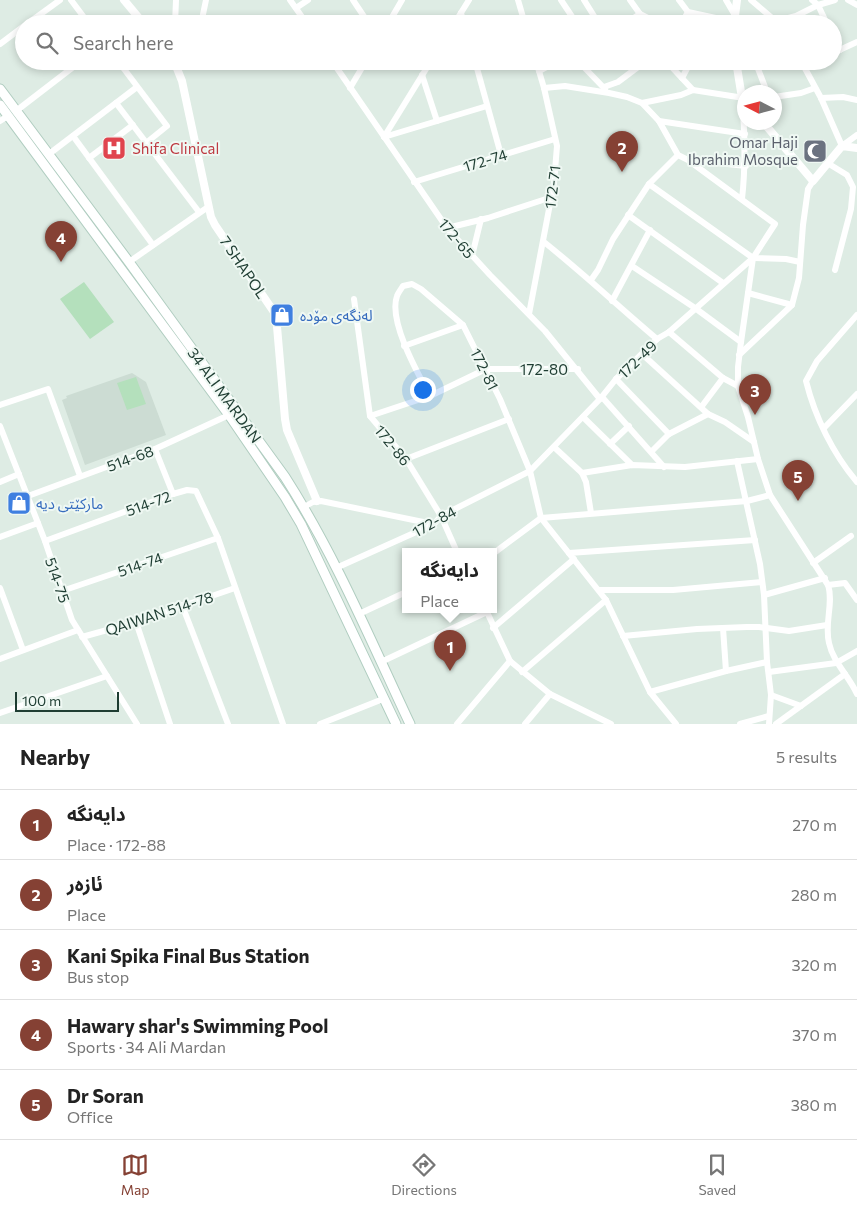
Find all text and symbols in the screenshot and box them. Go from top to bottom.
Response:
search box [15,15,842,70]
icon: search [33,29,61,57]
text: Search here [73,31,173,54]
north arrow [737,85,782,130]
pin: 2 [606,131,638,172]
place label: Omar Haji Ibrahim Mosque [688,133,798,168]
hospital icon: Shifa Clinical [101,135,127,161]
mosque icon: Omar Haji Ibrahim Mosque [802,138,828,164]
place label: Shifa Clinical [132,139,219,157]
street label: 172-74 [461,145,509,175]
street label: 172-71 [540,164,564,210]
street label: 172-65 [435,214,479,262]
pin: 4 [45,221,77,262]
street label: 7 SHAPOL [217,232,272,302]
shop icon: لەنگەی مۆدە [269,302,295,328]
place label: لەنگەی مۆدە [300,306,373,325]
street label: 172-49 [614,336,660,382]
street label: 34 ALI MARDAN [184,344,266,446]
street label: 172-81 [467,345,503,393]
street label: 172-80 [520,360,568,378]
pin: 3 [739,374,771,415]
your location [410,377,436,403]
street label: 172-86 [371,421,415,469]
street label: 514-68 [104,441,156,475]
pin: 5 [782,460,814,501]
street label: 514-72 [123,487,173,519]
shop icon: مارکێتی دیە [6,490,32,516]
place label: مارکێتی دیە [36,494,103,513]
street label: 172-84 [409,502,459,540]
street label: 514-74 [115,548,165,580]
popup [402,548,497,613]
street label: 514-75 [42,555,74,605]
text: دایەنگە [420,558,479,581]
street label: QAIWAN 514-78 [103,587,215,639]
text: Place [420,591,459,610]
pin: 1 [434,630,466,671]
scale bar [15,689,119,712]
text: 100 m [22,692,61,709]
text: Nearby [20,744,90,769]
text: 5 results [776,747,837,766]
text: دایەنگە [67,802,126,825]
text: 1 [32,815,40,834]
text: 270 m [792,815,837,834]
text: Place · 172-88 [67,835,166,854]
text: ئازەر [67,872,103,895]
text: 2 [31,885,41,904]
text: 280 m [791,885,837,904]
text: Place [67,905,106,924]
text: Kani Spika Final Bus Station [67,944,310,967]
text: 3 [31,955,41,974]
text: 320 m [792,955,837,974]
text: Bus stop [67,967,129,986]
text: Hawary shar's Swimming Pool [67,1014,328,1037]
text: 4 [31,1025,41,1044]
text: 370 m [792,1025,837,1044]
text: Sports · 34 Ali Mardan [67,1037,226,1056]
text: Dr Soran [67,1084,144,1107]
text: 5 [31,1095,41,1114]
text: 380 m [791,1095,837,1114]
text: Office [67,1107,113,1126]
tab: Map [121,1151,150,1198]
tab: Directions [391,1151,457,1198]
tab: Saved [698,1151,736,1198]

